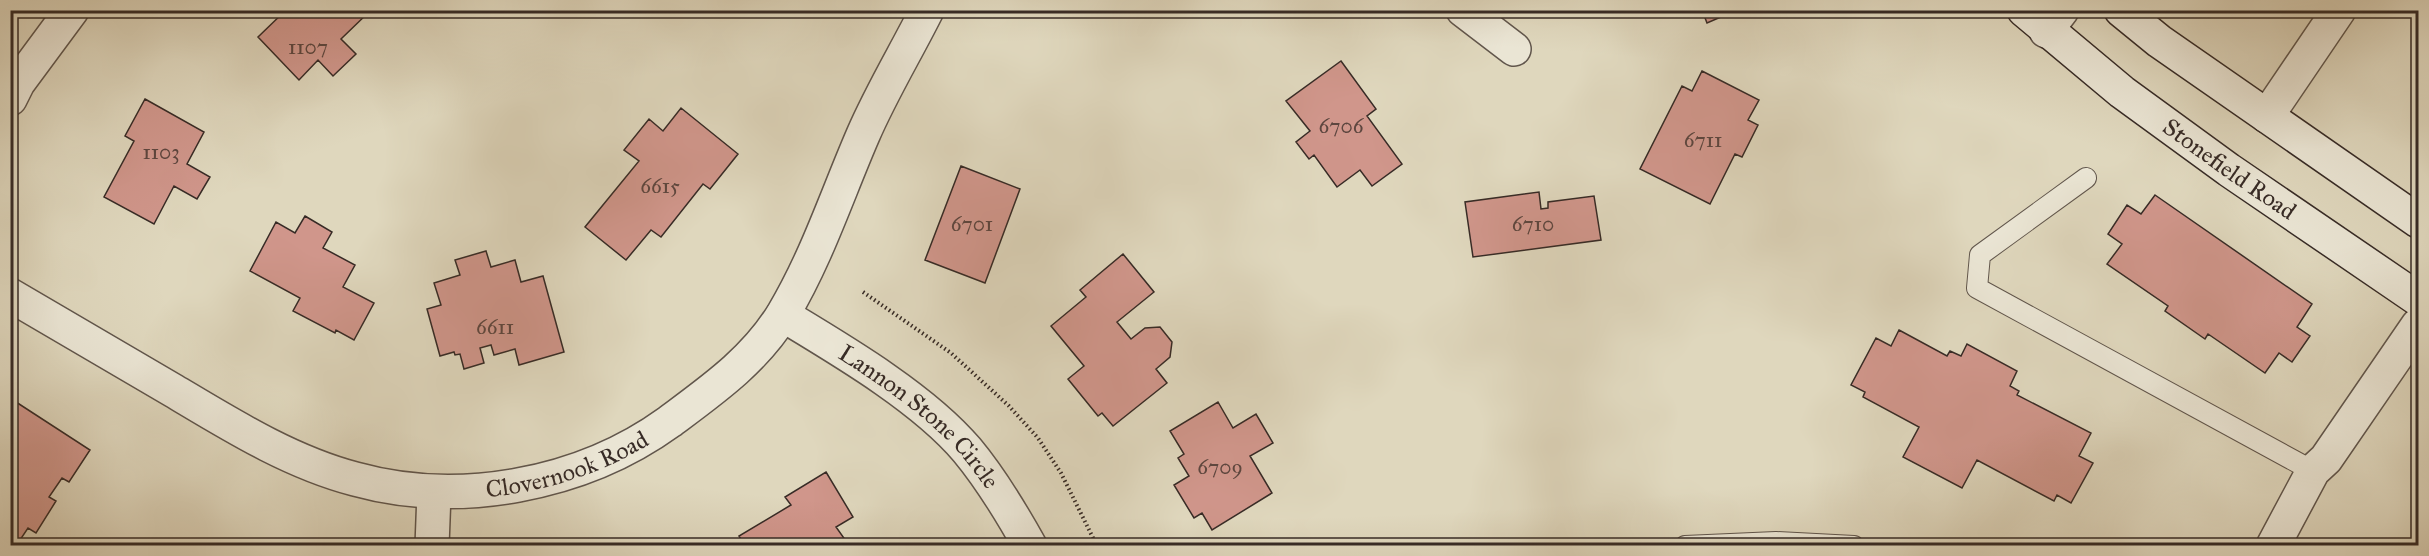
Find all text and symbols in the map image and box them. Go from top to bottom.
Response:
house number: 1107 [288,34,328,60]
street label: Stonefield Road [2157,112,2302,226]
house number: 6706 [1319,113,1365,139]
house number: 6711 [1684,127,1722,153]
house number: 1103 [142,139,180,165]
house number: 6615 [640,173,680,199]
house number: 6701 [951,211,993,237]
house number: 6710 [1512,211,1554,237]
house number: 6611 [476,314,514,340]
street label: Lannon Stone Circle [833,338,1006,494]
street label: Clovernook Road [484,424,654,505]
house number: 6709 [1197,454,1243,480]

